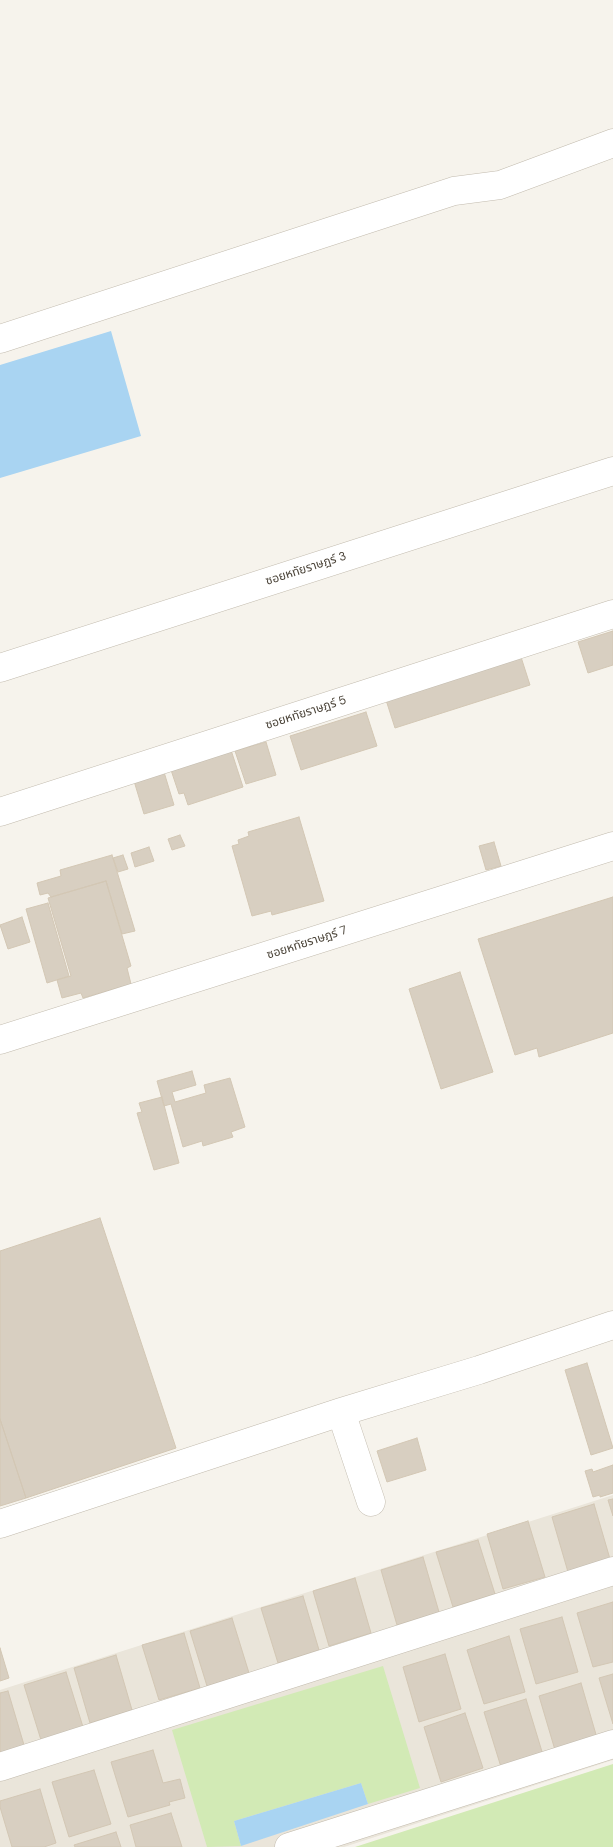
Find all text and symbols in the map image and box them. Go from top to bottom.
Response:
street label: ซอยหทัยราษฎร์ 3 [264,549,348,589]
street label: ซอยหทัยราษฎร์ 5 [264,693,348,733]
street label: ซอยหทัยราษฎร์ 7 [265,923,349,963]

